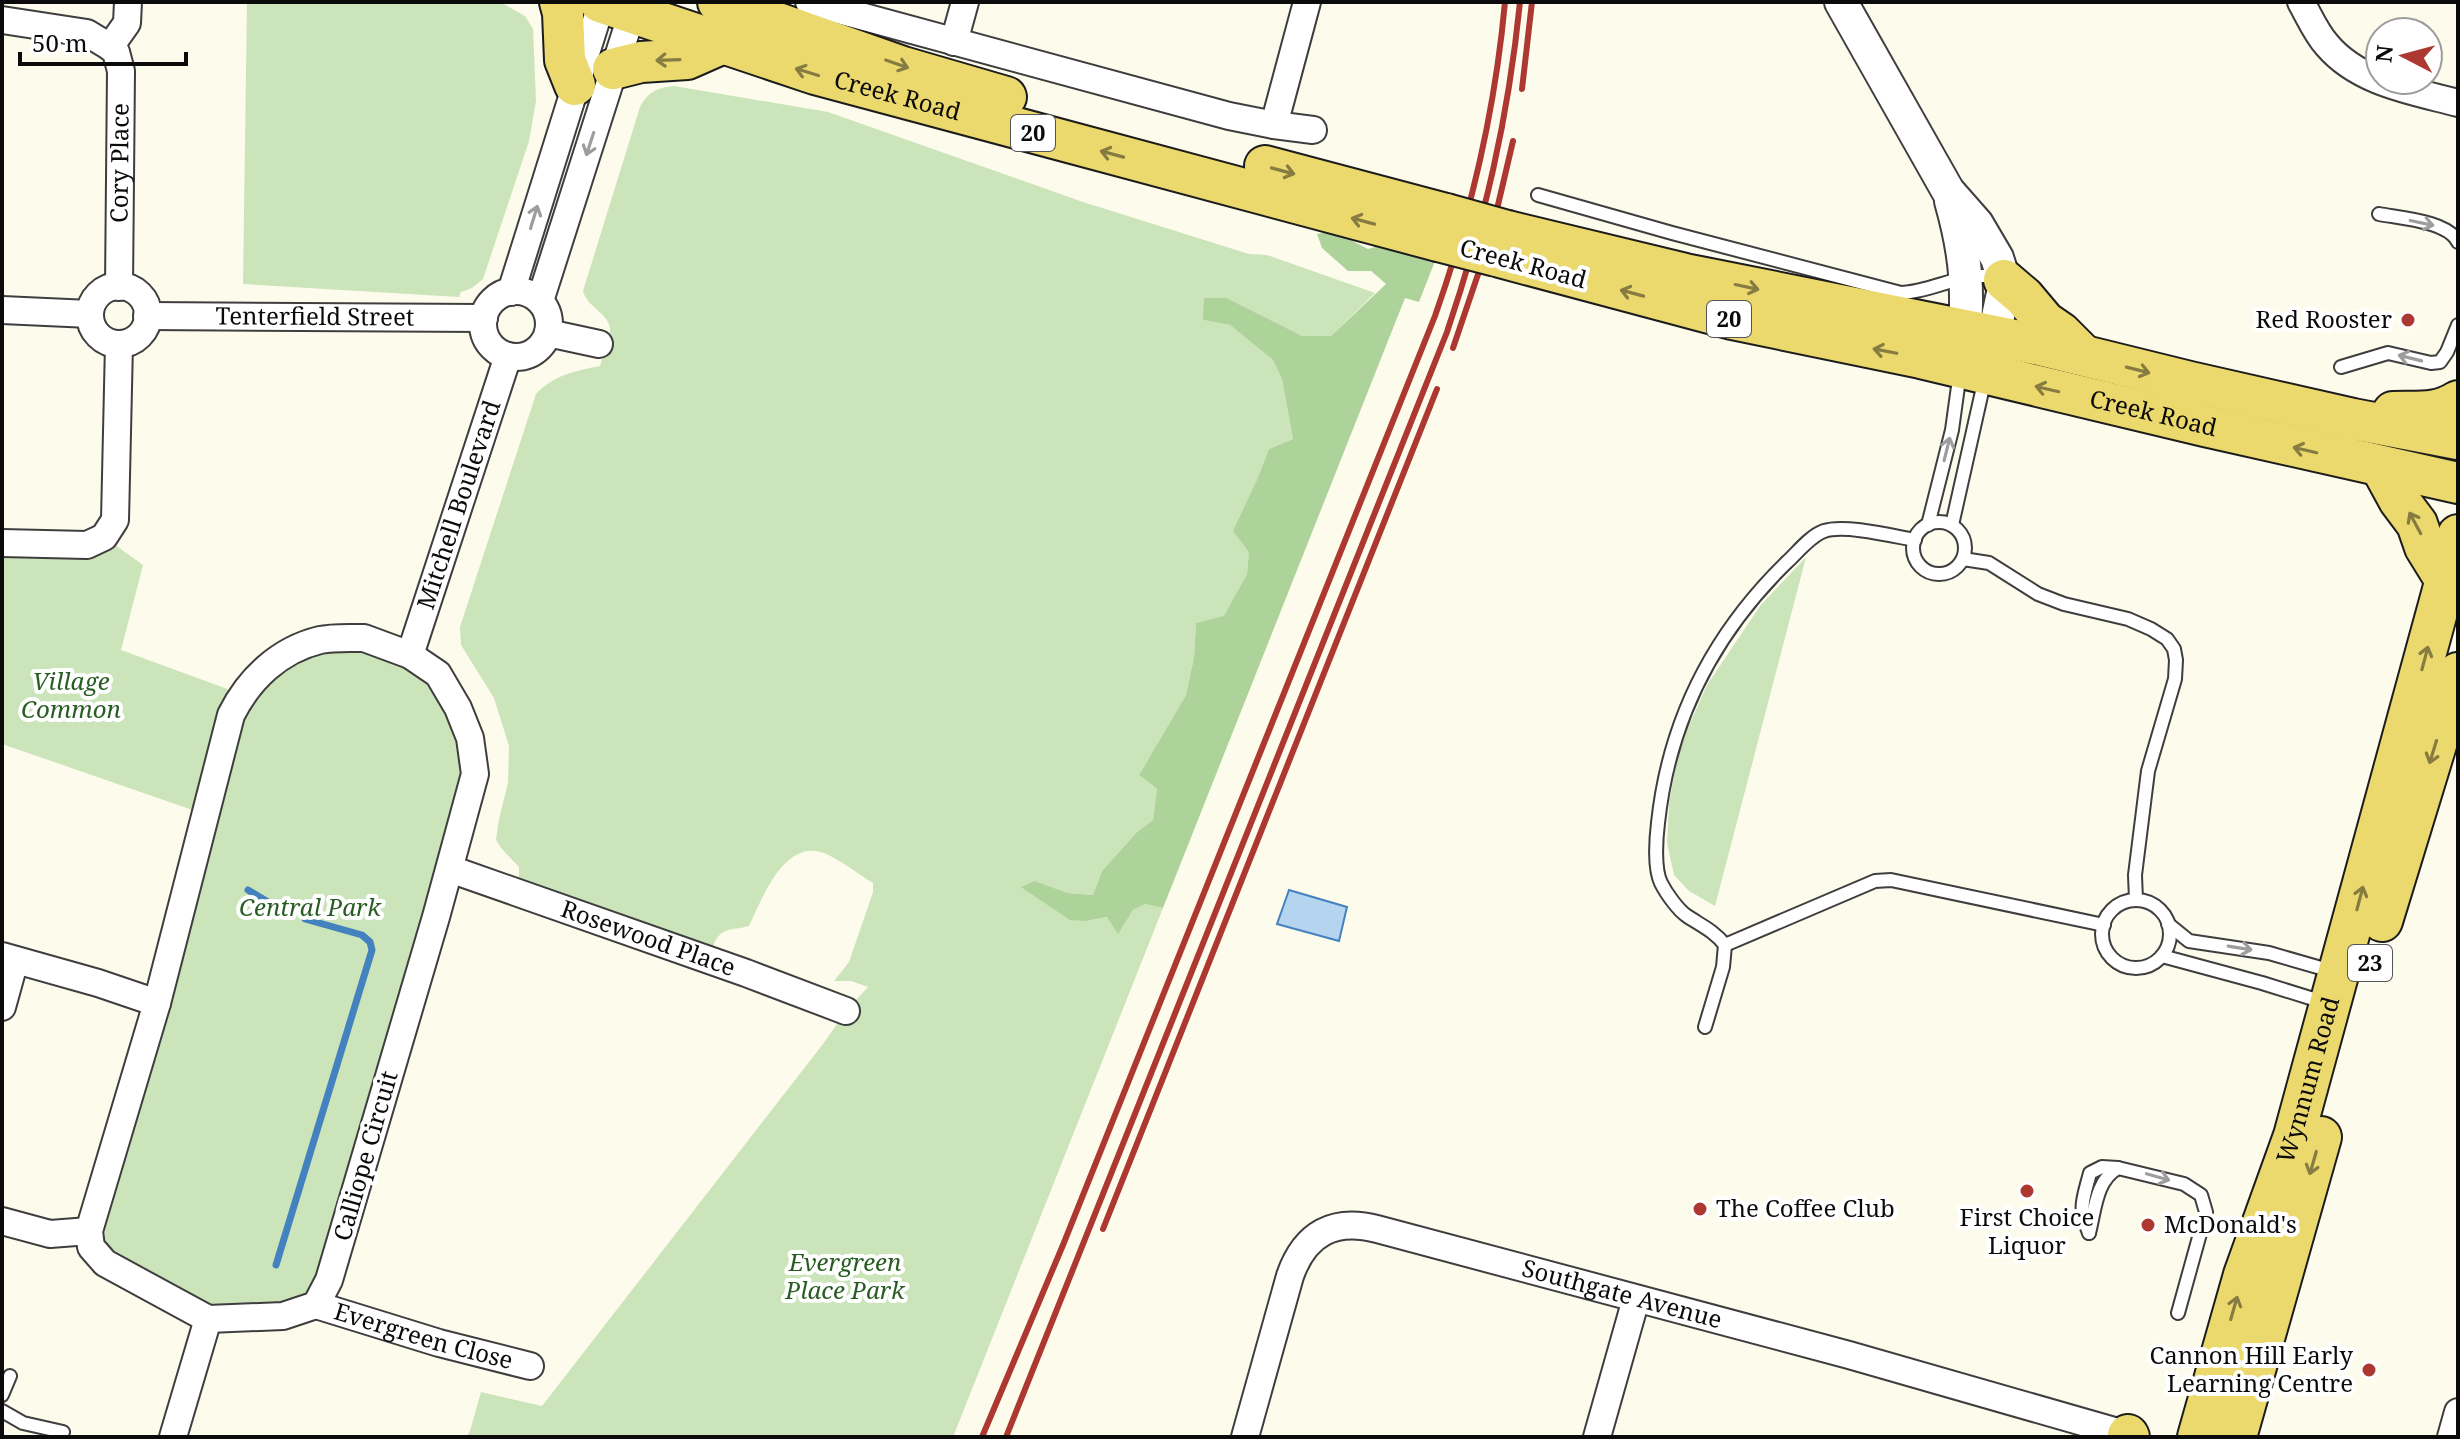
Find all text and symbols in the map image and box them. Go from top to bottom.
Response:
scale bar [20,16,186,66]
north arrow [2364,16,2444,96]
text: 50 m [32,26,88,59]
text: N [2367,44,2399,64]
one-way arrow [655,52,682,67]
one-way arrow [884,58,909,73]
street label: Creek Road [831,62,965,127]
one-way arrow [794,64,820,79]
street label: Cory Place [102,103,136,223]
road number: 20 [1011,115,1055,151]
one-way arrow [581,131,596,156]
one-way arrow [1099,145,1125,160]
one-way arrow [1269,164,1295,179]
one-way arrow [528,205,542,230]
one-way arrow [1350,213,1376,228]
one-way arrow [2408,216,2434,231]
street label: Creek Road [1456,230,1591,295]
one-way arrow [1734,280,1759,295]
one-way arrow [1619,285,1645,300]
street label: Tenterfield Street [216,298,414,333]
road number: 20 [1707,301,1751,337]
place label: Red Rooster [2256,302,2392,335]
marker: Red Rooster [2399,311,2417,329]
one-way arrow [1873,343,1898,358]
one-way arrow [2397,350,2423,365]
one-way arrow [2124,363,2150,378]
one-way arrow [2035,381,2060,396]
street label: Creek Road [2087,381,2221,443]
street label: Mitchell Boulevard [408,395,508,613]
one-way arrow [1940,437,1955,463]
one-way arrow [2293,441,2318,456]
one-way arrow [2407,512,2423,536]
one-way arrow [2418,646,2433,672]
park label: Village Common [21,664,121,725]
one-way arrow [2425,738,2440,764]
one-way arrow [2353,885,2368,911]
park label: Central Park [239,890,382,923]
street label: Rosewood Place [557,891,740,983]
one-way arrow [2226,942,2252,957]
road number: 23 [2348,945,2392,981]
street label: Wynnum Road [2268,992,2346,1167]
street label: Calliope Circuit [325,1067,405,1244]
one-way arrow [2305,1149,2320,1175]
one-way arrow [2145,1170,2171,1185]
marker: First Choice Liquor [2018,1182,2036,1200]
place label: The Coffee Club [1716,1191,1895,1224]
marker: The Coffee Club [1691,1200,1709,1218]
place label: First Choice Liquor [1960,1200,2094,1261]
place label: McDonald's [2164,1207,2297,1240]
marker: McDonald's [2139,1216,2157,1234]
park label: Evergreen Place Park [784,1245,906,1306]
street label: Southgate Avenue [1519,1250,1726,1335]
street label: Evergreen Close [330,1294,517,1376]
one-way arrow [2227,1295,2242,1321]
place label: Cannon Hill Early Learning Centre [2150,1338,2353,1399]
marker: Cannon Hill Early Learning Centre [2360,1361,2378,1379]

